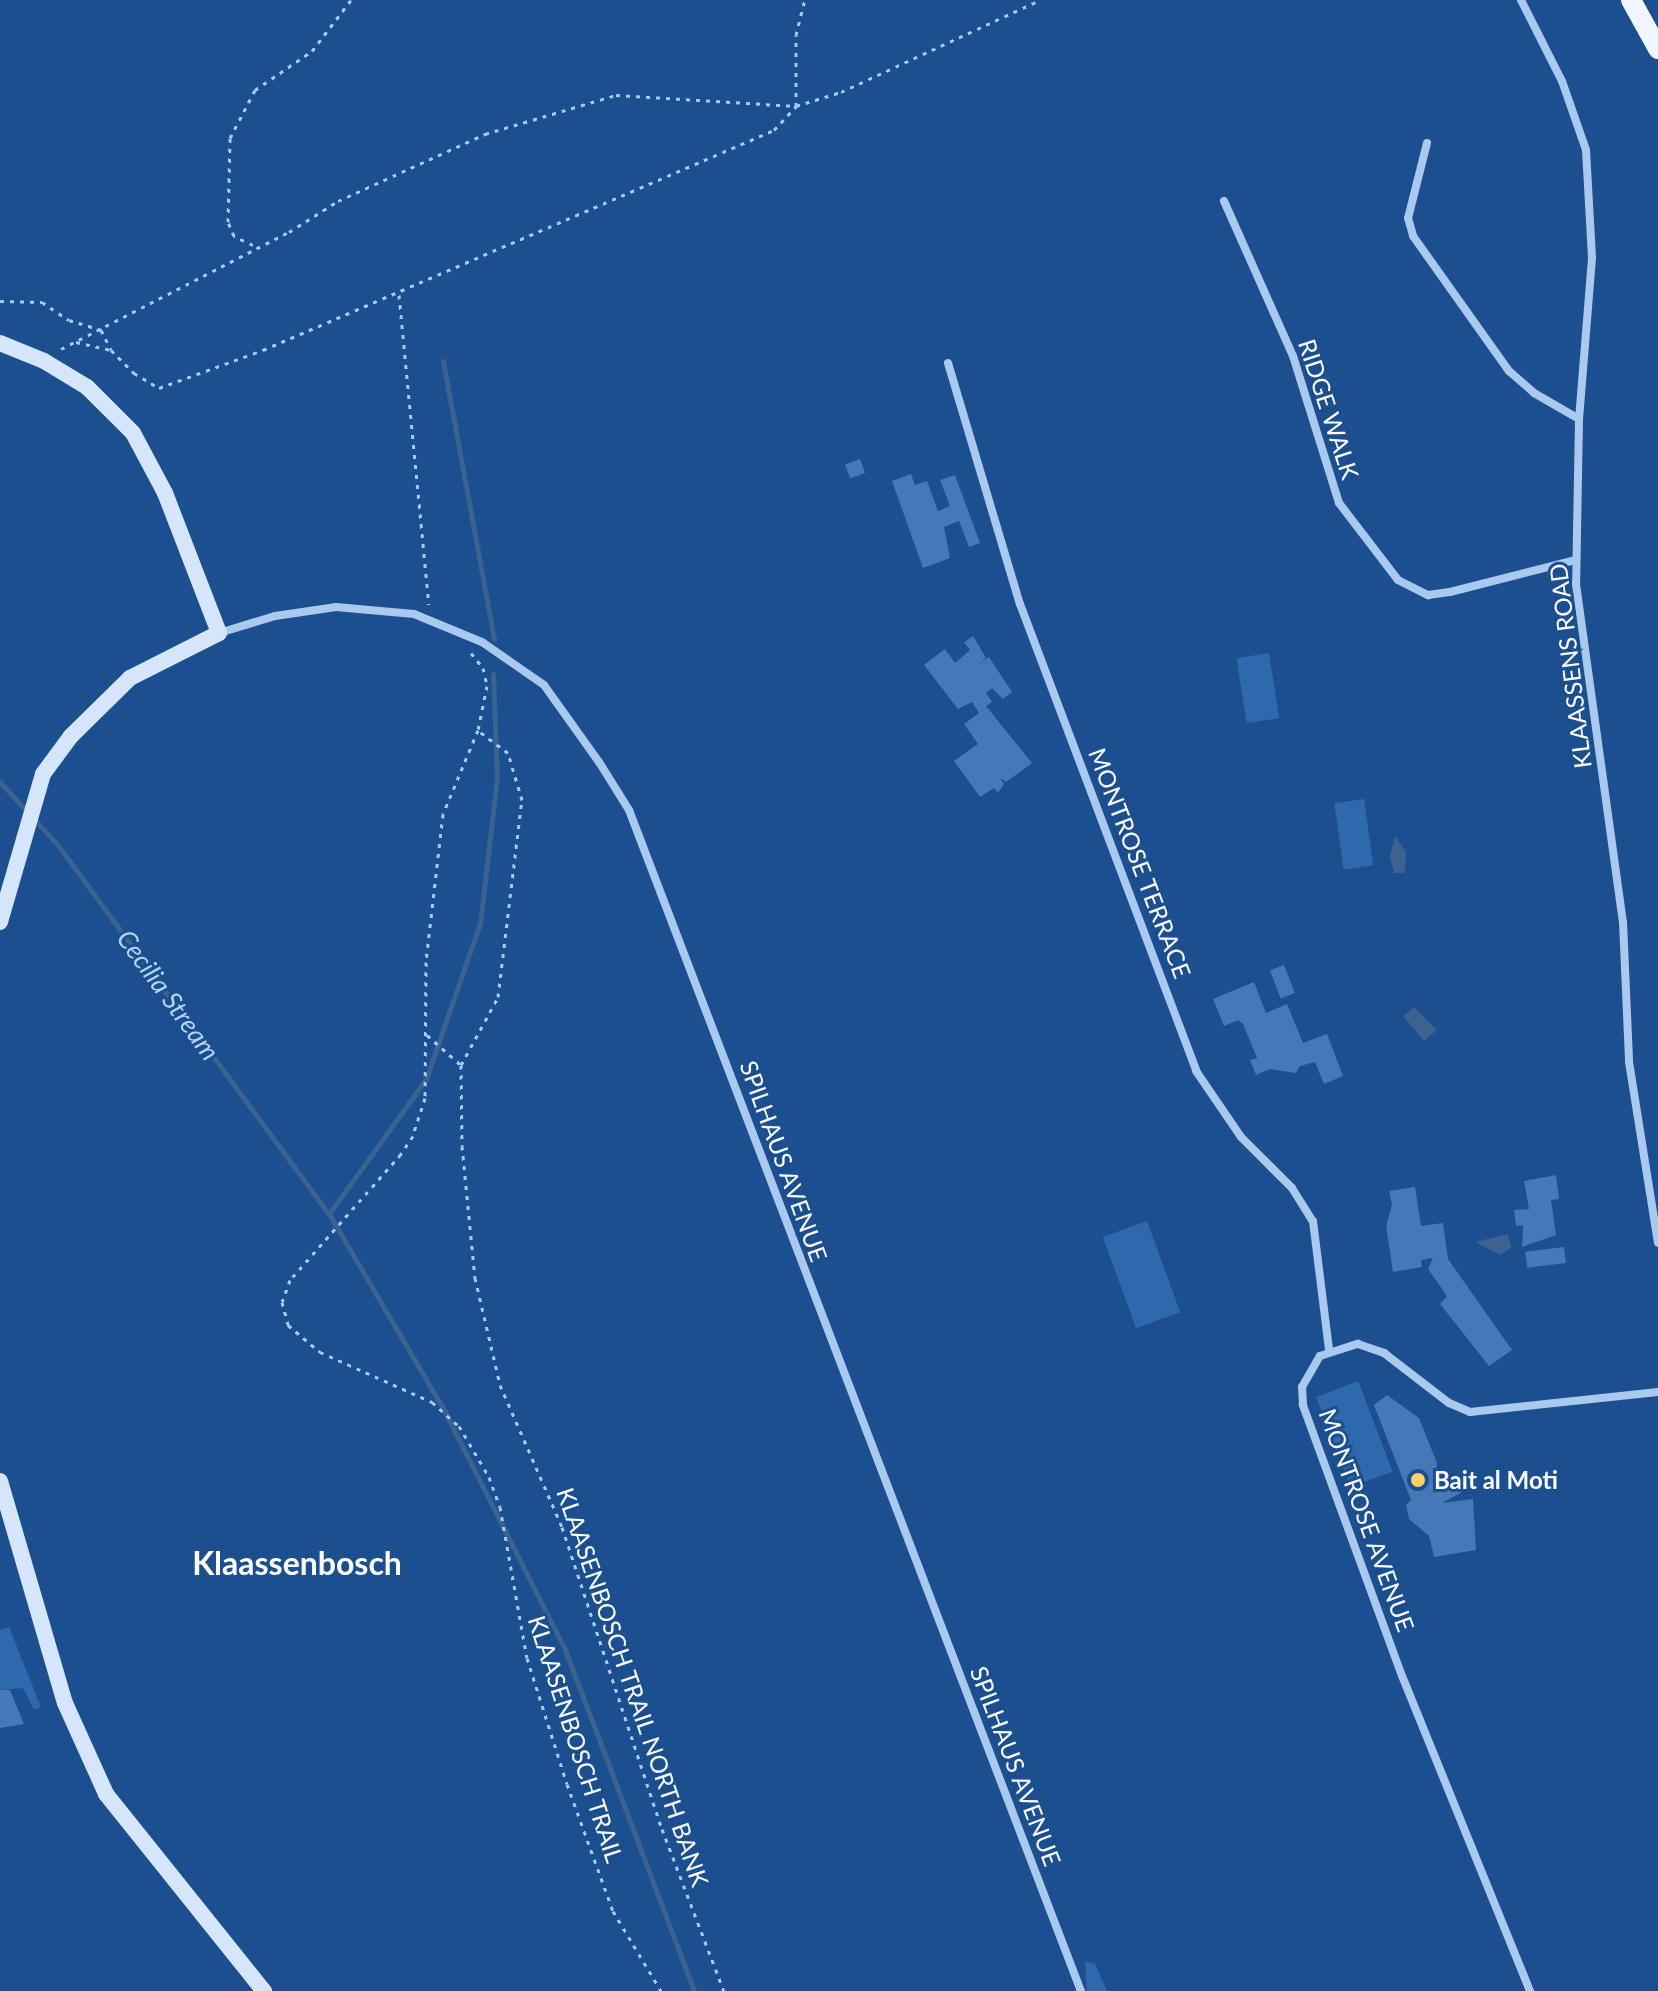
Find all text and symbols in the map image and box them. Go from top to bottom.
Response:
street label: RIDGE WALK [1293,335,1365,483]
street label: KLAASSENS ROAD [1543,562,1597,770]
street label: MONTROSE TERRACE [1083,744,1197,982]
water label: Cecilia Stream [110,924,226,1066]
street label: SPILHAUS AVENUE [734,1056,834,1266]
street label: MONTROSE AVENUE [1313,1404,1421,1636]
place label: Bait al Moti [1434,1466,1558,1494]
marker: Bait al Moti [1409,1471,1427,1489]
street label: KLAASENBOSCH TRAIL NORTH BANK [551,1483,715,1891]
district label: Klaassenbosch [192,1544,402,1582]
street label: KLAASENBOSCH TRAIL [522,1612,630,1866]
street label: SPILHAUS AVENUE [965,1662,1067,1870]

